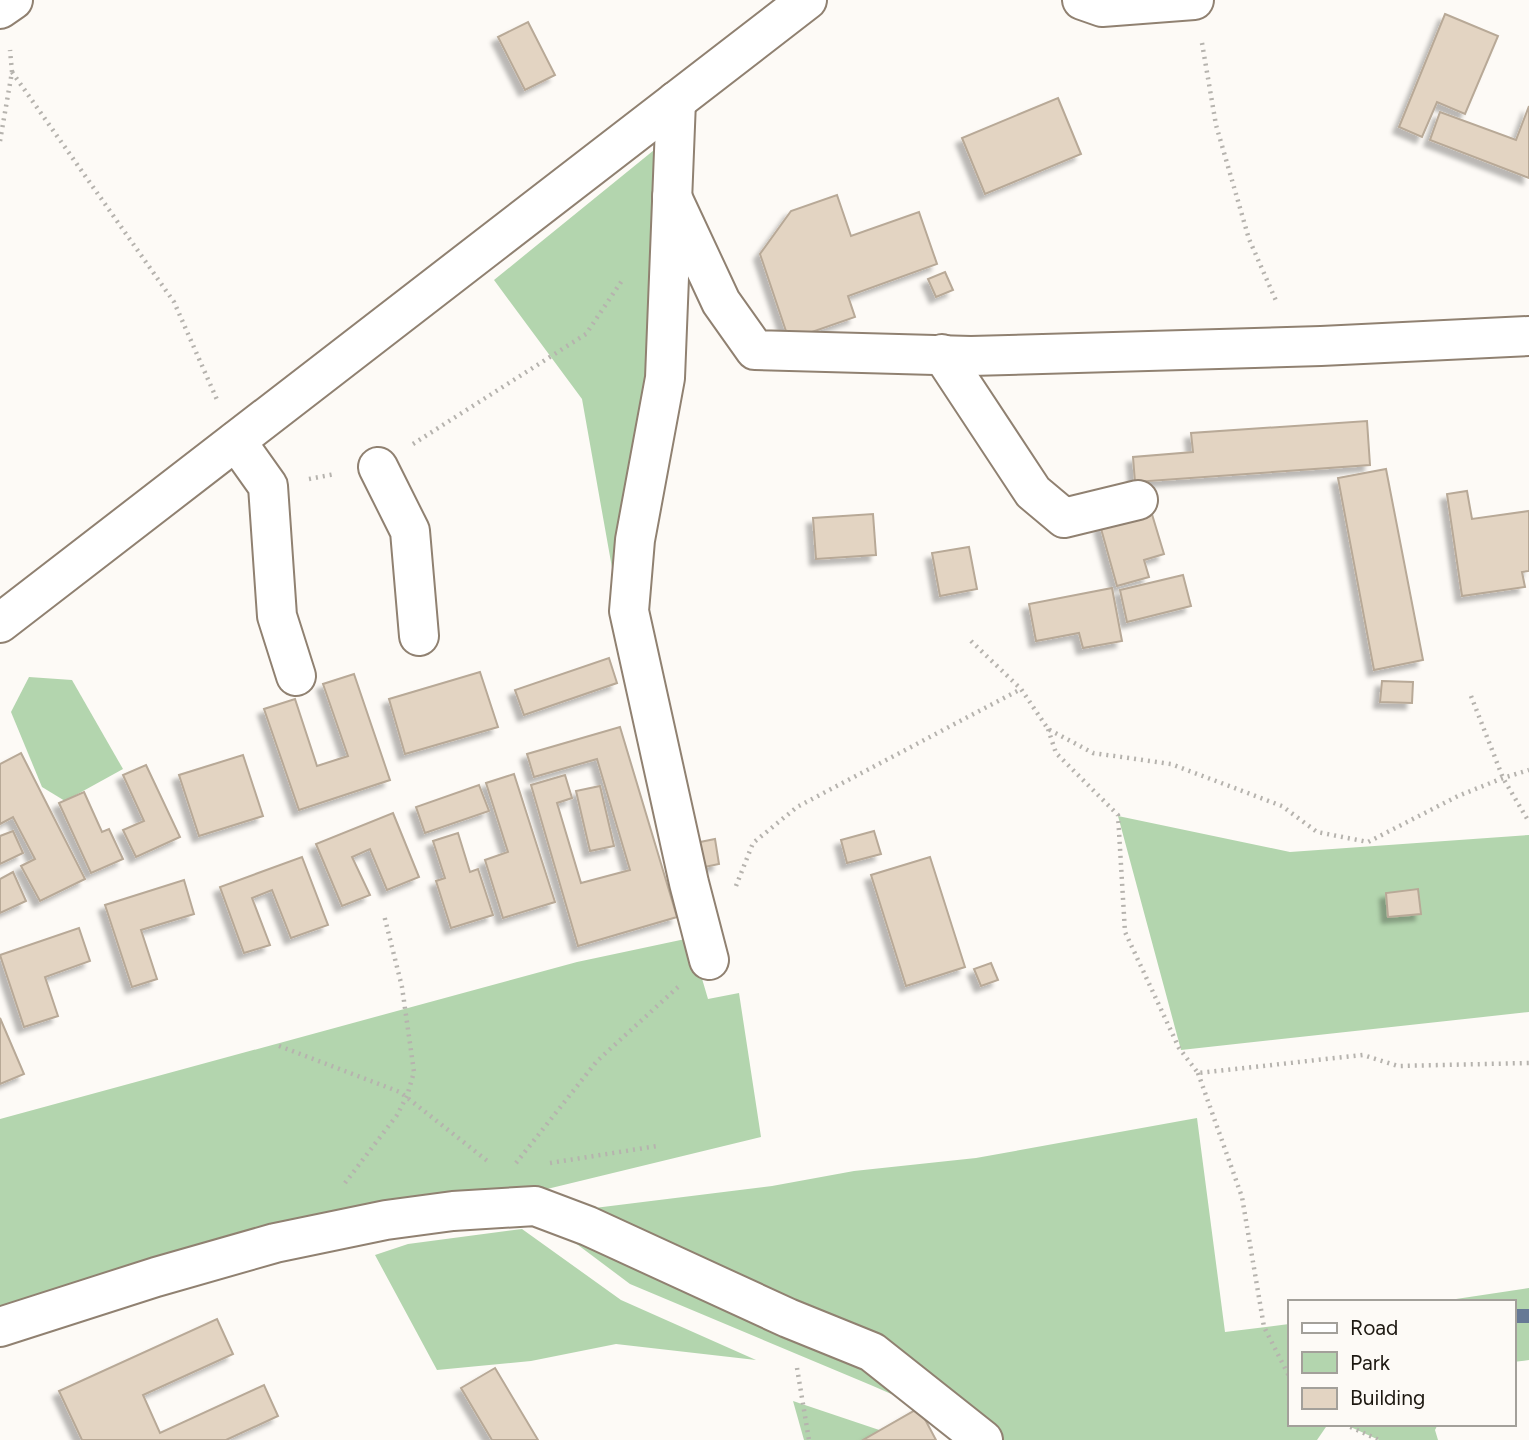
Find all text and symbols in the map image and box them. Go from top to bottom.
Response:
legend [1288,1300,1515,1426]
text: Road [1350,1315,1398,1340]
text: Park [1350,1350,1391,1375]
text: Building [1350,1385,1425,1410]

